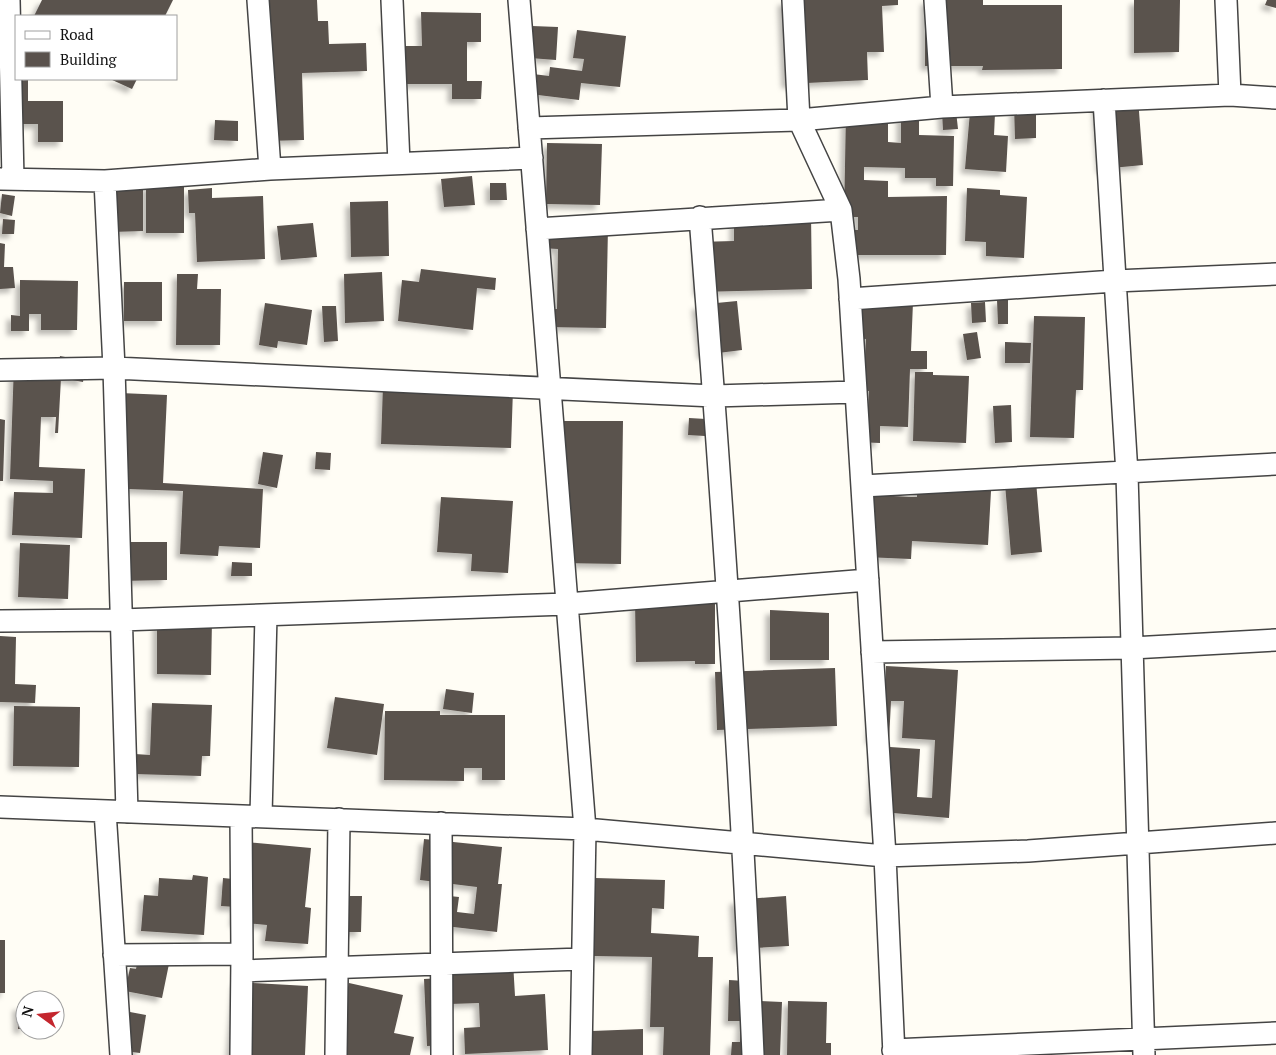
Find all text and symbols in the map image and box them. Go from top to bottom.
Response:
legend [15,15,178,80]
text: Road [60,24,93,44]
text: Building [60,49,118,69]
north arrow [15,990,65,1040]
text: N [16,1004,38,1019]

